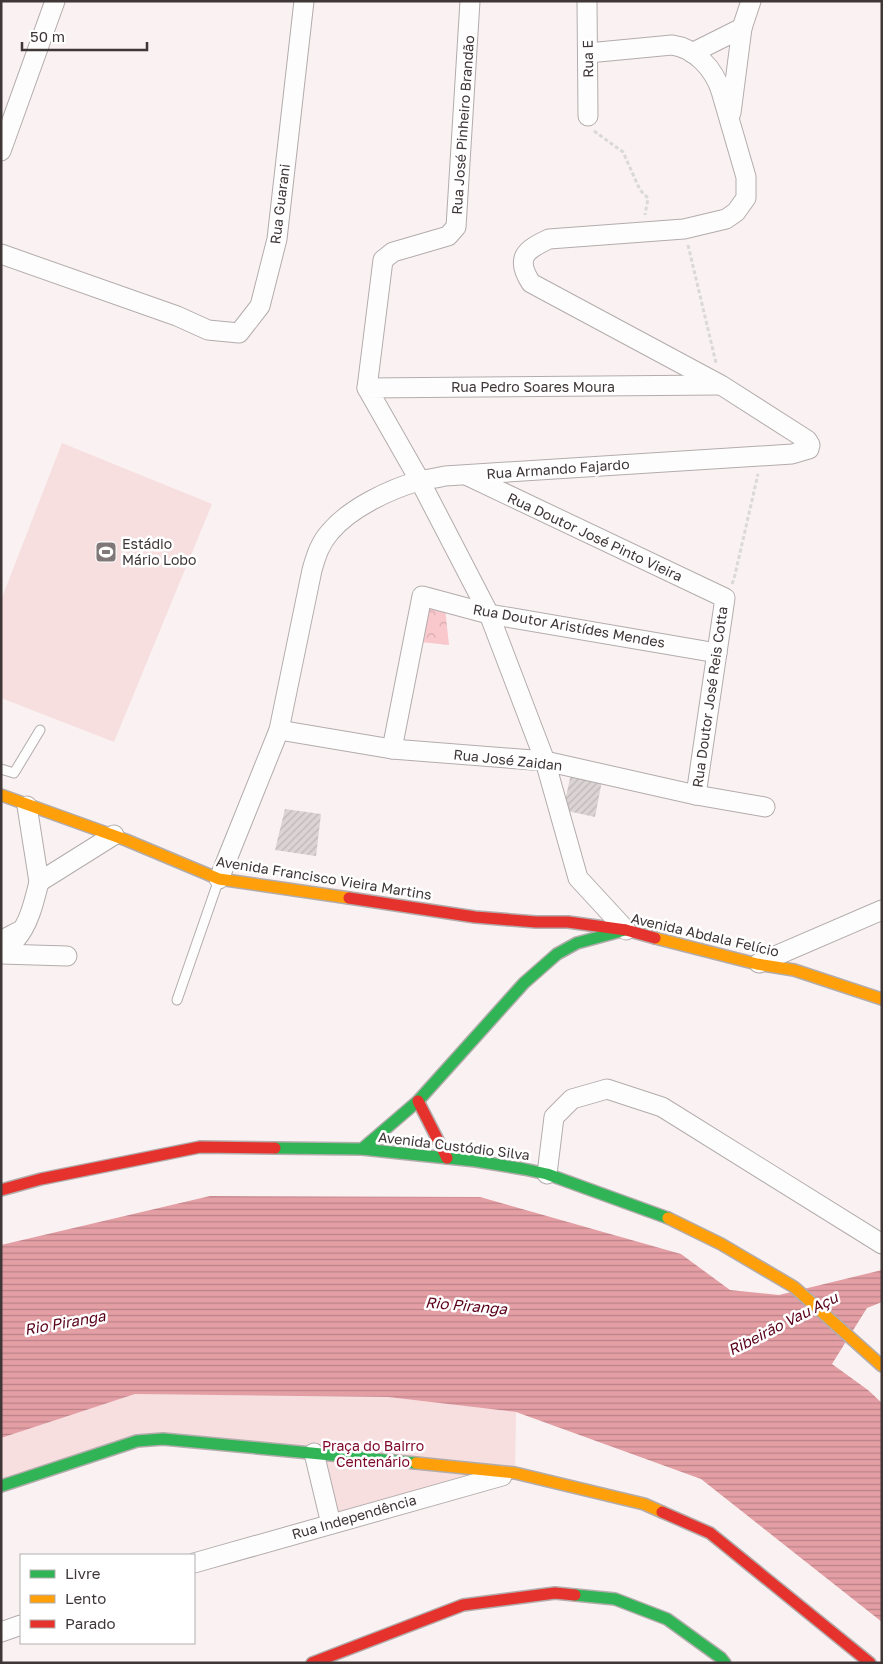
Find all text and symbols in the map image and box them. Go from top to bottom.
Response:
scale bar [22,20,148,52]
text: 50 m [30,27,65,45]
street label: Rua José Pinheiro Brandão [448,35,477,215]
street label: Rua E [579,40,596,78]
street label: Rua Guarani [266,163,293,245]
street label: Rua Pedro Soares Moura [451,378,615,395]
street label: Rua Armando Fajardo [486,455,630,482]
street label: Rua Doutor José Pinto Vieira [505,488,685,585]
place label: Estádio Mário Lobo [122,535,196,568]
sports icon: Estádio Mário Lobo [94,540,118,564]
street label: Rua Doutor Aristídes Mendes [472,600,666,651]
street label: Rua Doutor José Reis Cotta [688,605,731,789]
street label: Rua José Zaidan [453,745,563,774]
street label: Avenida Francisco Vieira Martins [215,852,433,903]
street label: Avenida Abdala Felício [629,909,781,960]
street label: Avenida Custódio Silva [377,1128,531,1163]
water label: Ribeirão Vau Açu [725,1287,842,1359]
water label: Rio Piranga [424,1292,508,1319]
water label: Rio Piranga [23,1306,107,1339]
park label: Praça do Bairro Centenário [322,1437,424,1470]
street label: Rua Independência [290,1491,418,1542]
legend [20,1554,195,1644]
text: Livre [65,1564,101,1582]
text: Lento [65,1589,106,1607]
text: Parado [65,1614,116,1632]

